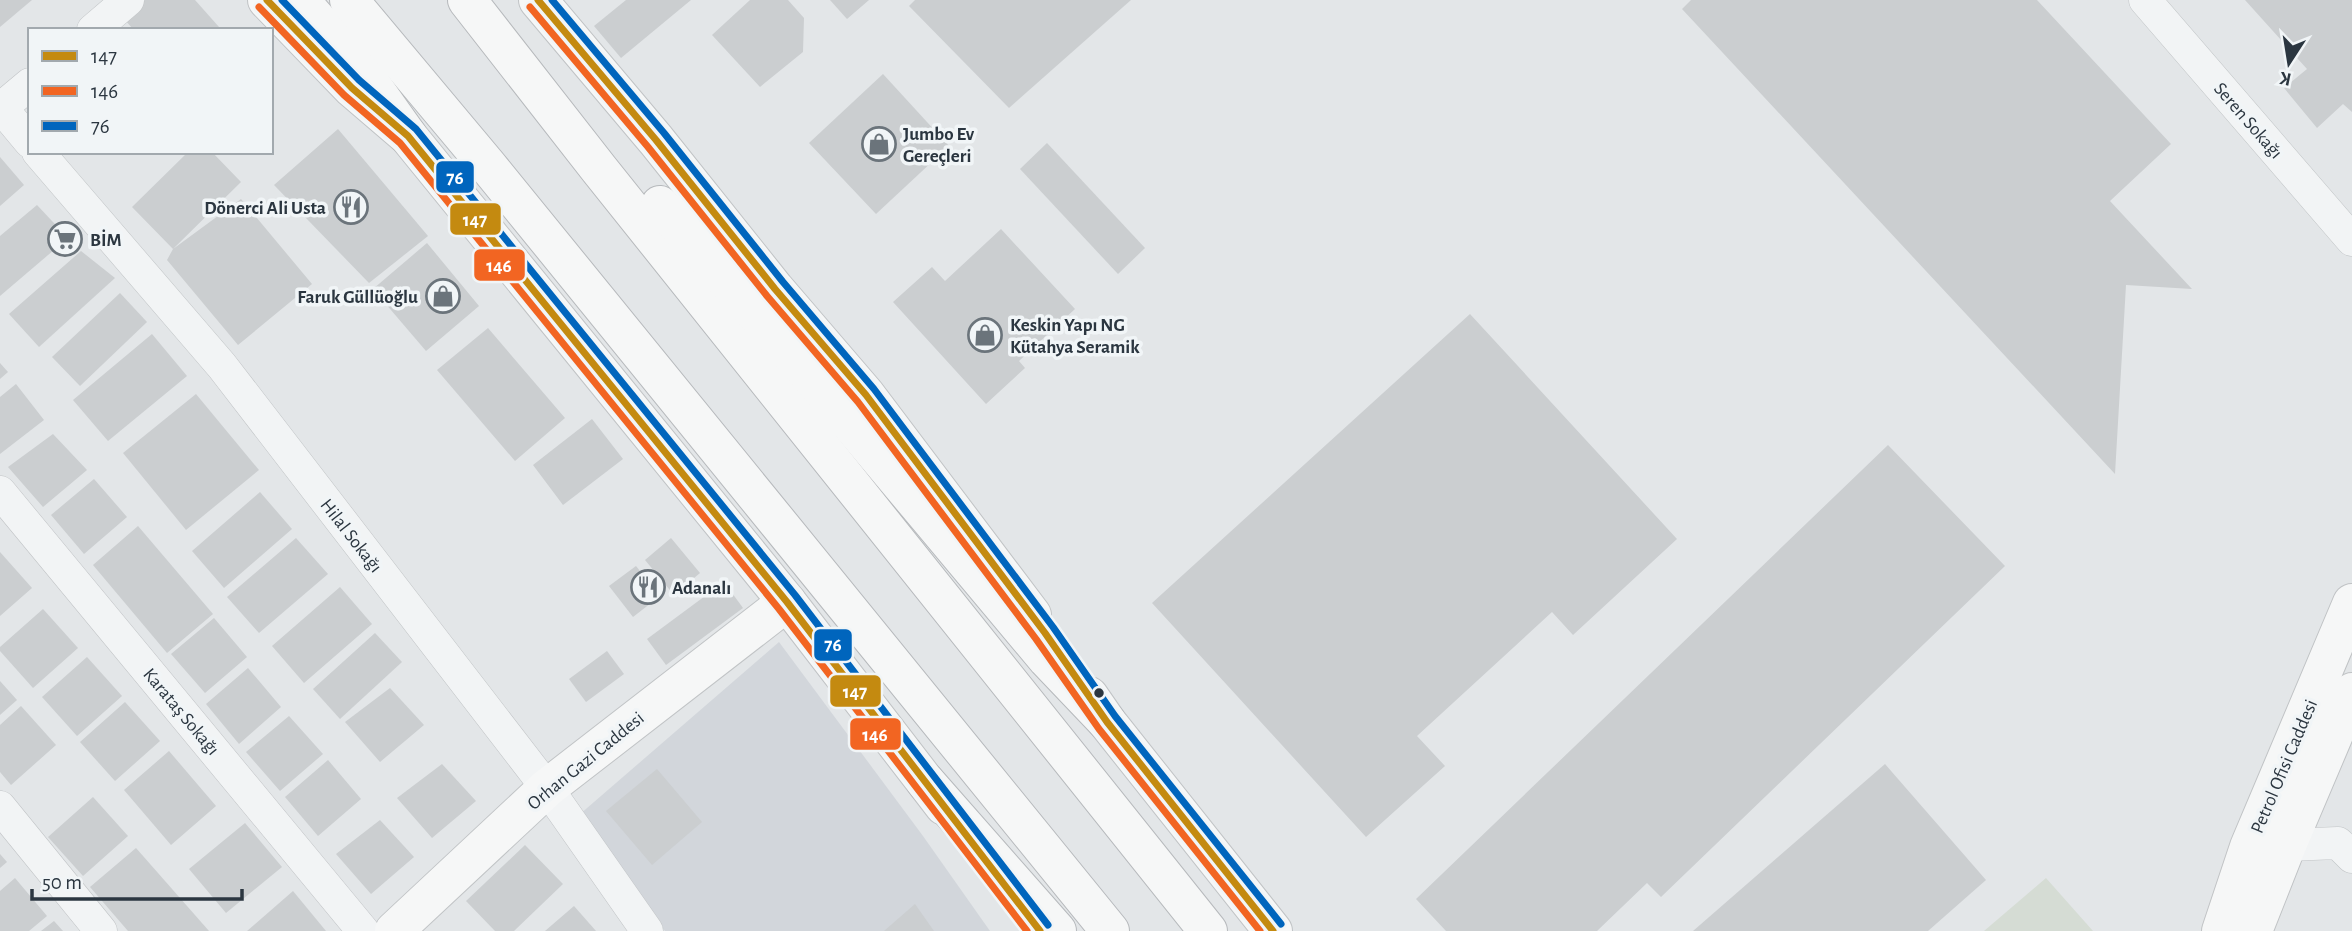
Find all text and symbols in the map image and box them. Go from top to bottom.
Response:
legend [28,28,273,154]
north arrow [2254,28,2324,98]
text: 147 [91,46,117,67]
text: K [2277,68,2293,89]
street label: Seren Sokağı [2210,79,2286,163]
text: 146 [91,81,118,102]
text: 76 [91,116,110,137]
shop icon: Jumbo Ev Gereçleri [860,125,898,163]
place label: Jumbo Ev Gereçleri [903,125,975,166]
line badge: 76 [435,160,475,194]
text: 76 [446,169,464,188]
restaurant icon: Dönerci Ali Usta [332,188,370,226]
place label: Dönerci Ali Usta [204,199,326,218]
line badge: 147 [449,202,502,236]
text: 147 [463,211,487,230]
supermarket icon: BİM [46,220,84,258]
place label: BİM [90,229,122,250]
line badge: 146 [473,248,526,282]
text: 146 [486,257,512,276]
shop icon: Faruk Güllüoğlu [424,277,462,315]
place label: Faruk Güllüoğlu [297,288,418,307]
shop icon: Keskin Yapı NG Kütahya Seramik [966,316,1004,354]
place label: Keskin Yapı NG Kütahya Seramik [1010,316,1140,357]
street label: Hilal Sokağı [316,496,385,576]
restaurant icon: Adanalı [629,568,667,606]
place label: Adanalı [672,579,731,598]
line badge: 76 [813,628,853,662]
text: 76 [824,636,842,655]
street label: Karataş Sokağı [139,665,223,759]
line badge: 147 [829,674,882,708]
text: 147 [843,683,867,702]
unlabelled marker [1092,686,1106,700]
street label: Petrol Ofisi Caddesi [2248,697,2321,836]
street label: Orhan Gazi Caddesi [524,709,648,814]
line badge: 146 [849,717,902,751]
text: 146 [862,726,888,745]
scale bar [32,858,242,902]
text: 50 m [42,872,82,893]

